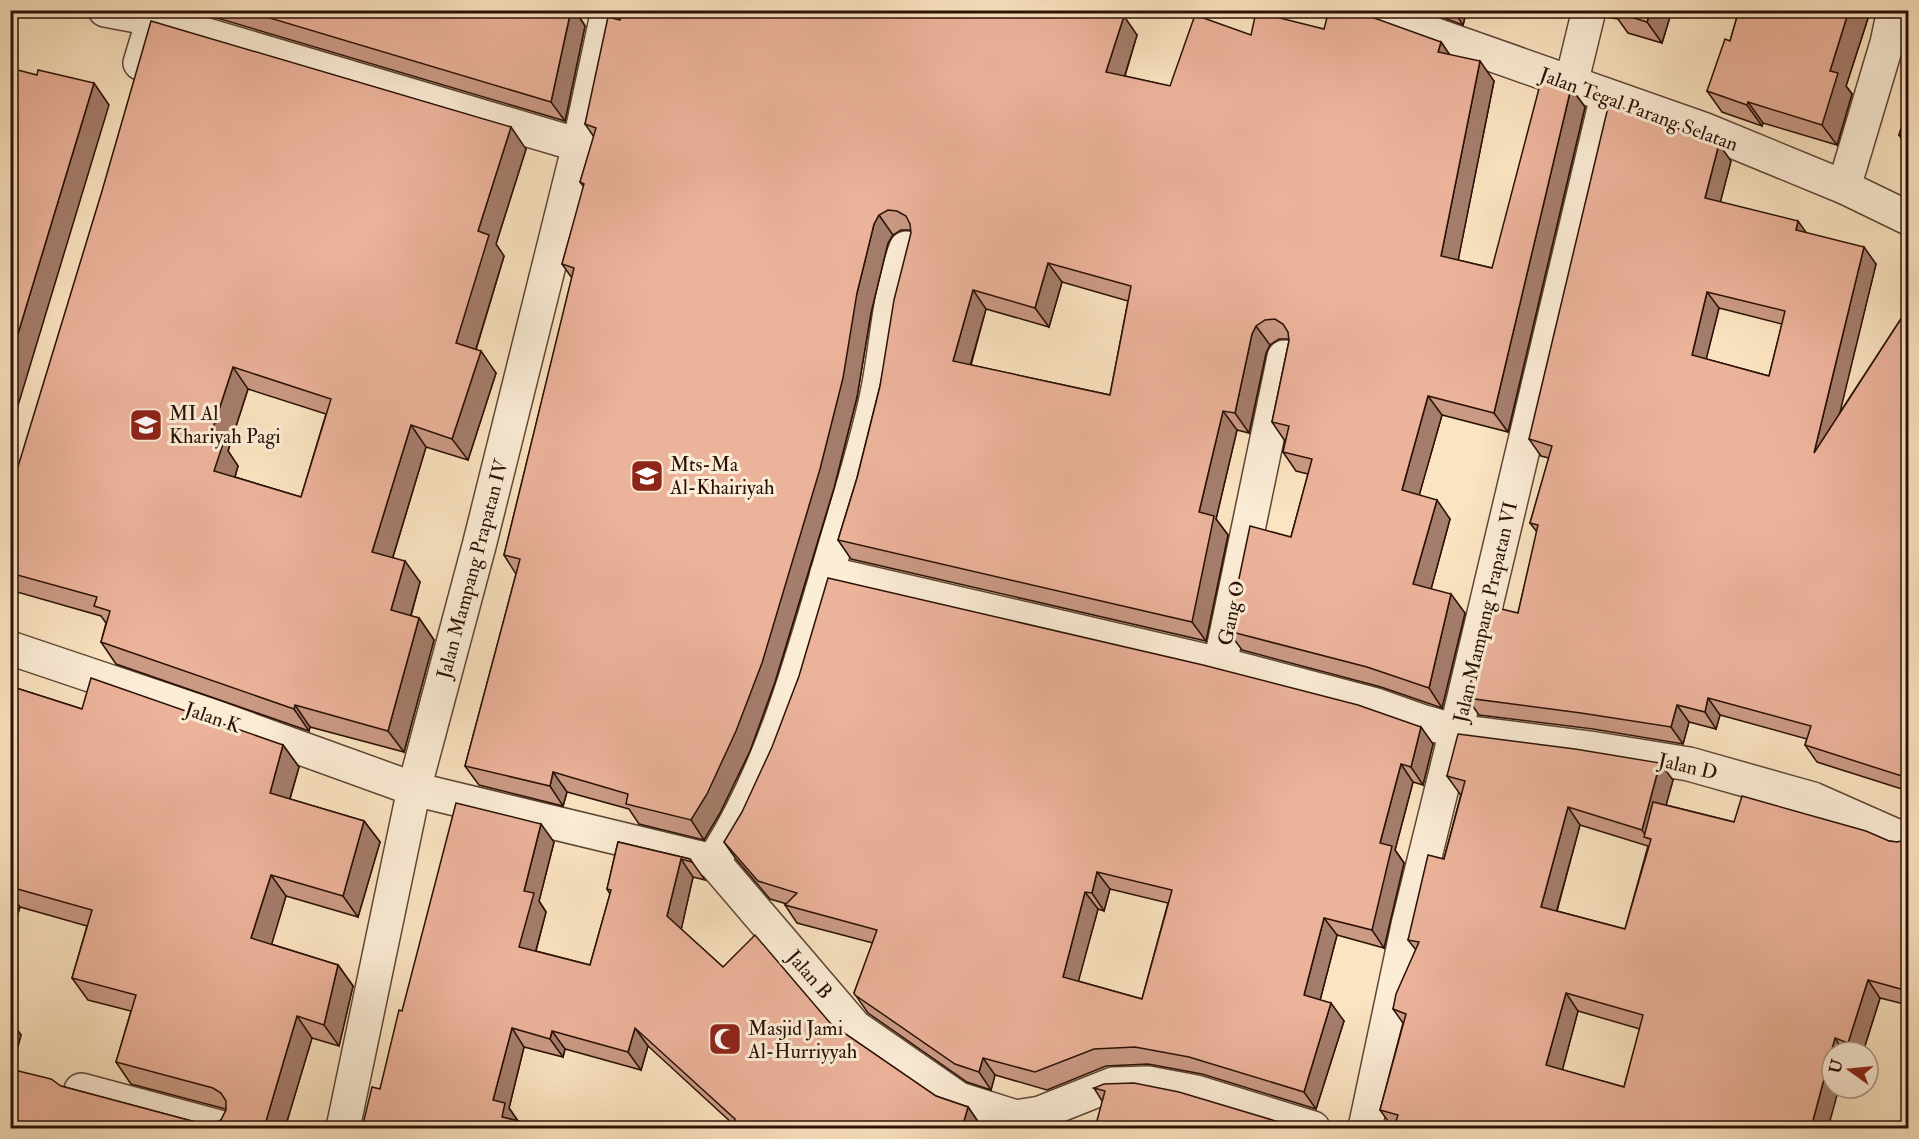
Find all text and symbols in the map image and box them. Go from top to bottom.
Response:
street label: Jalan Tegal Parang Selatan [1535,62,1741,157]
place label: MI Al Khariyah Pagi [169,401,281,449]
school or university icon: MI Al Khariyah Pagi [128,407,164,443]
place label: Mts-Ma Al-Khairiyah [669,452,775,500]
street label: Jalan Mampang Prapatan IV [431,456,515,683]
school or university icon: Mts-Ma Al-Khairiyah [629,458,665,494]
street label: Jalan Mampang Prapatan VI [1448,499,1524,726]
street label: Gang O [1212,578,1251,648]
street label: Jalan K [181,696,245,739]
street label: Jalan D [1655,747,1720,785]
street label: Jalan B [781,944,838,1004]
place label: Masjid Jami Al-Hurriyyah [747,1016,858,1064]
mosque icon: Masjid Jami Al-Hurriyyah [707,1021,743,1057]
north arrow [1820,1040,1880,1100]
text: U [1825,1057,1848,1075]

